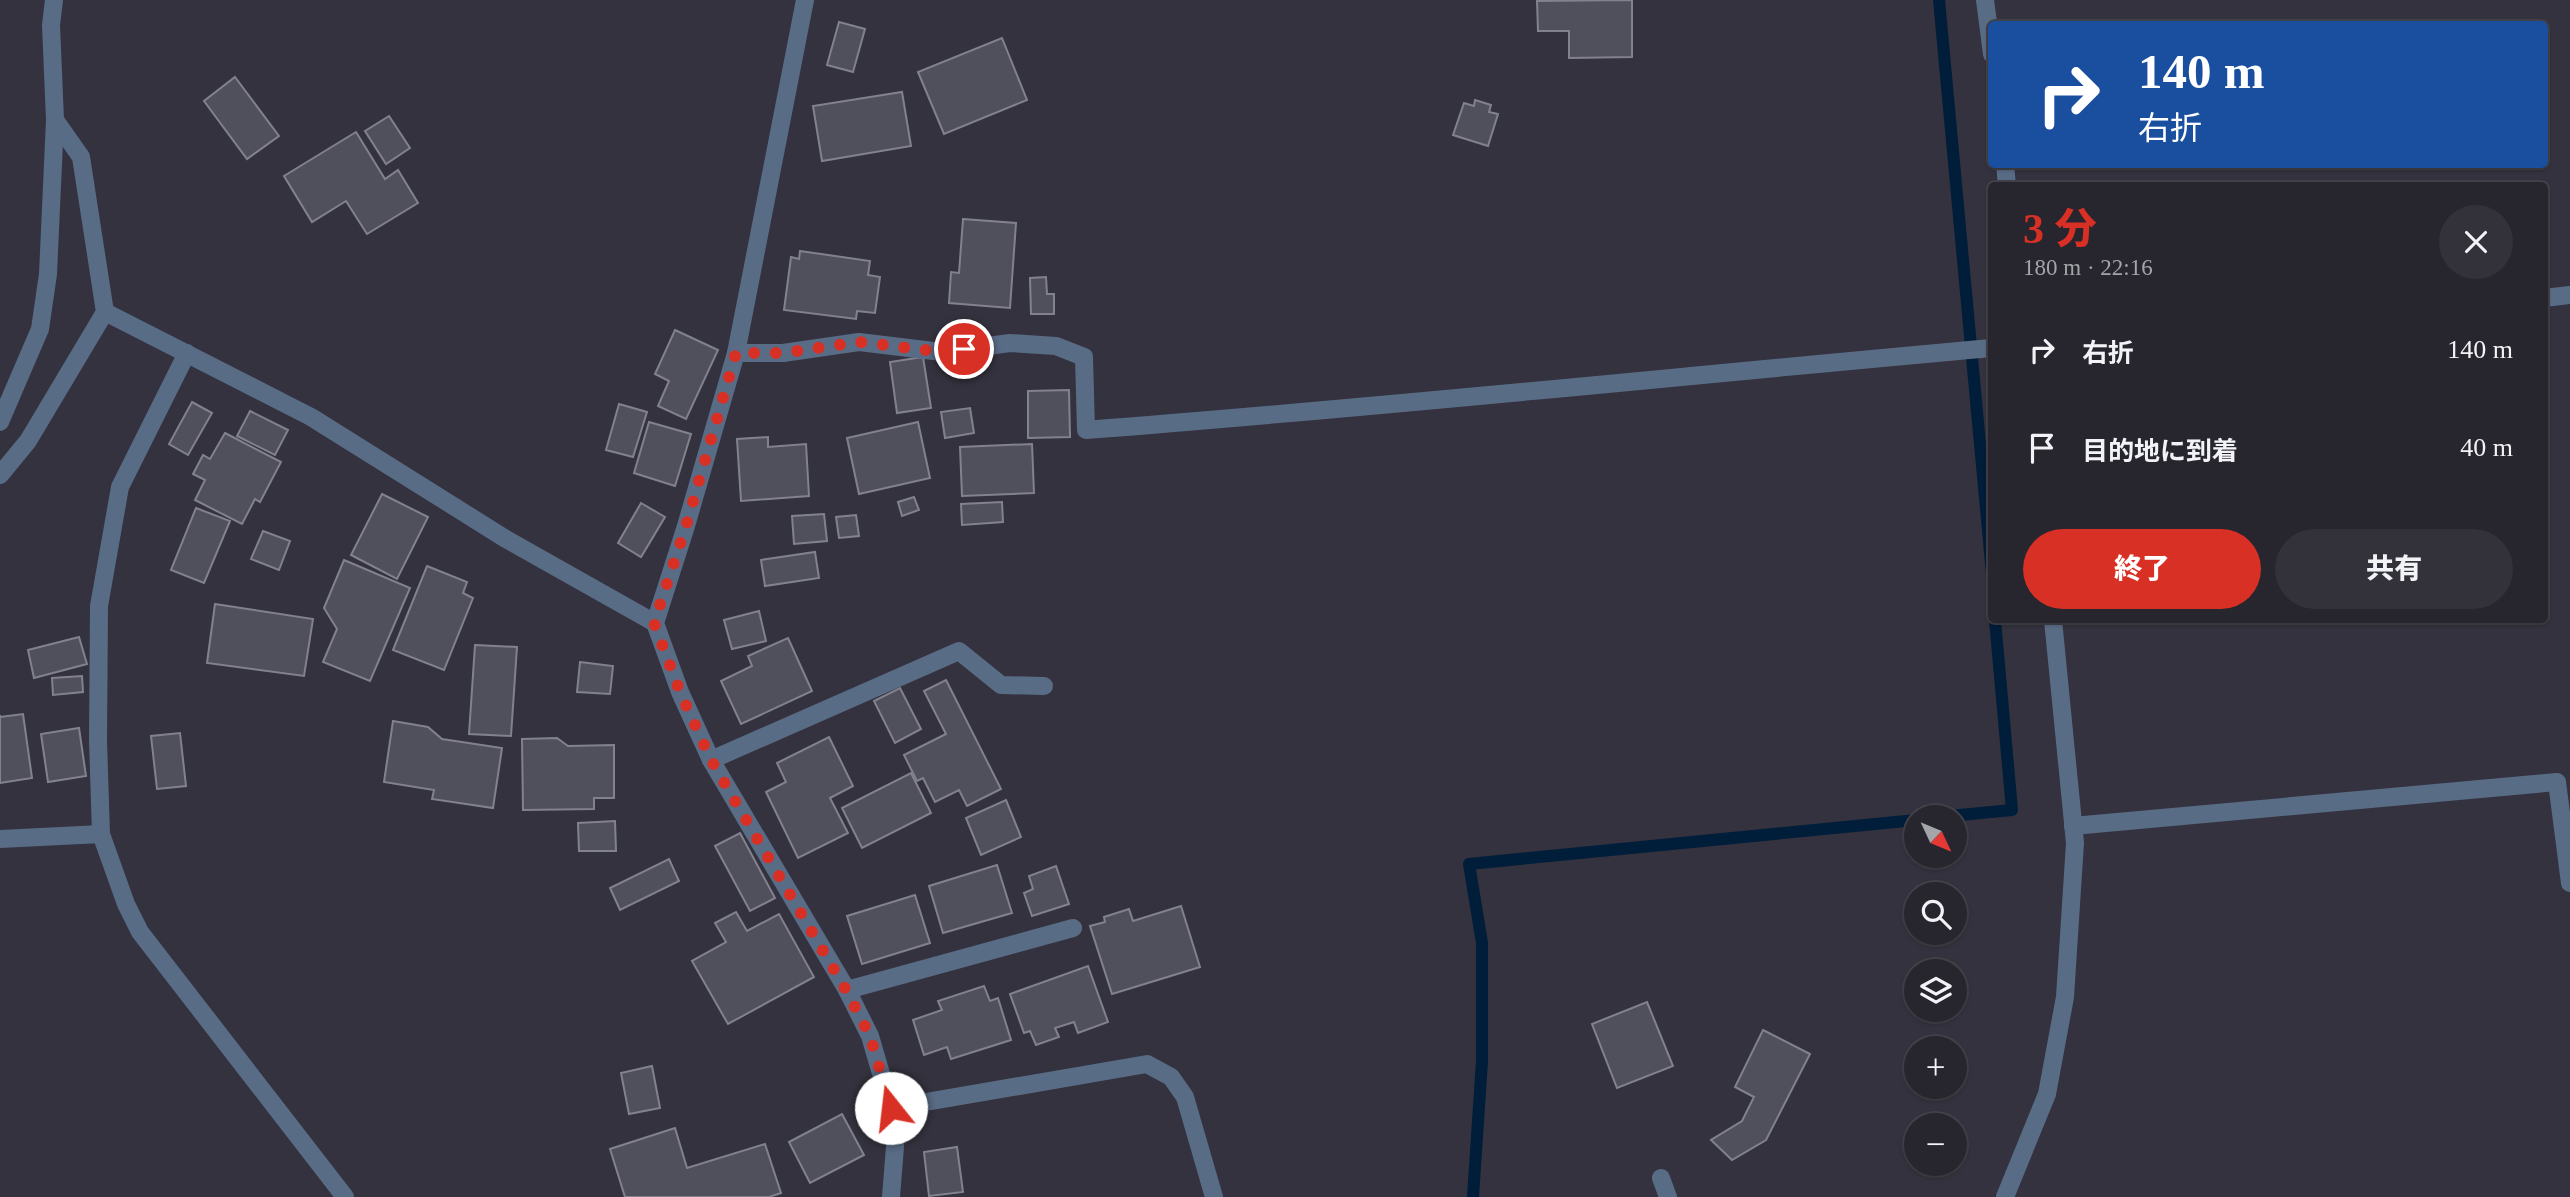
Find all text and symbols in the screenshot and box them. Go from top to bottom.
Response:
text: 140 m [2138,44,2265,99]
icon: right [2023,49,2114,140]
text: 右折 [2138,110,2202,146]
button: close [2439,205,2513,279]
text: 3 分 [2023,206,2097,252]
text: 180 m · 22:16 [2023,255,2153,280]
pin [934,319,994,379]
icon: arrive [945,330,983,368]
icon: right [2023,331,2061,369]
text: 140 m [2447,335,2513,364]
text: 右折 [2082,339,2134,368]
icon: arrive [2023,429,2061,467]
text: 40 m [2460,433,2513,462]
text: 目的地に到着 [2082,437,2238,466]
button: 終了 [2023,529,2261,609]
button: 共有 [2275,529,2513,609]
north arrow [1904,805,1967,868]
map controls [1904,805,1967,1176]
button: search [1904,882,1967,945]
button: layers [1904,959,1967,1022]
button: + [1904,1036,1967,1099]
position arrow [854,1071,928,1145]
button: − [1904,1113,1967,1176]

